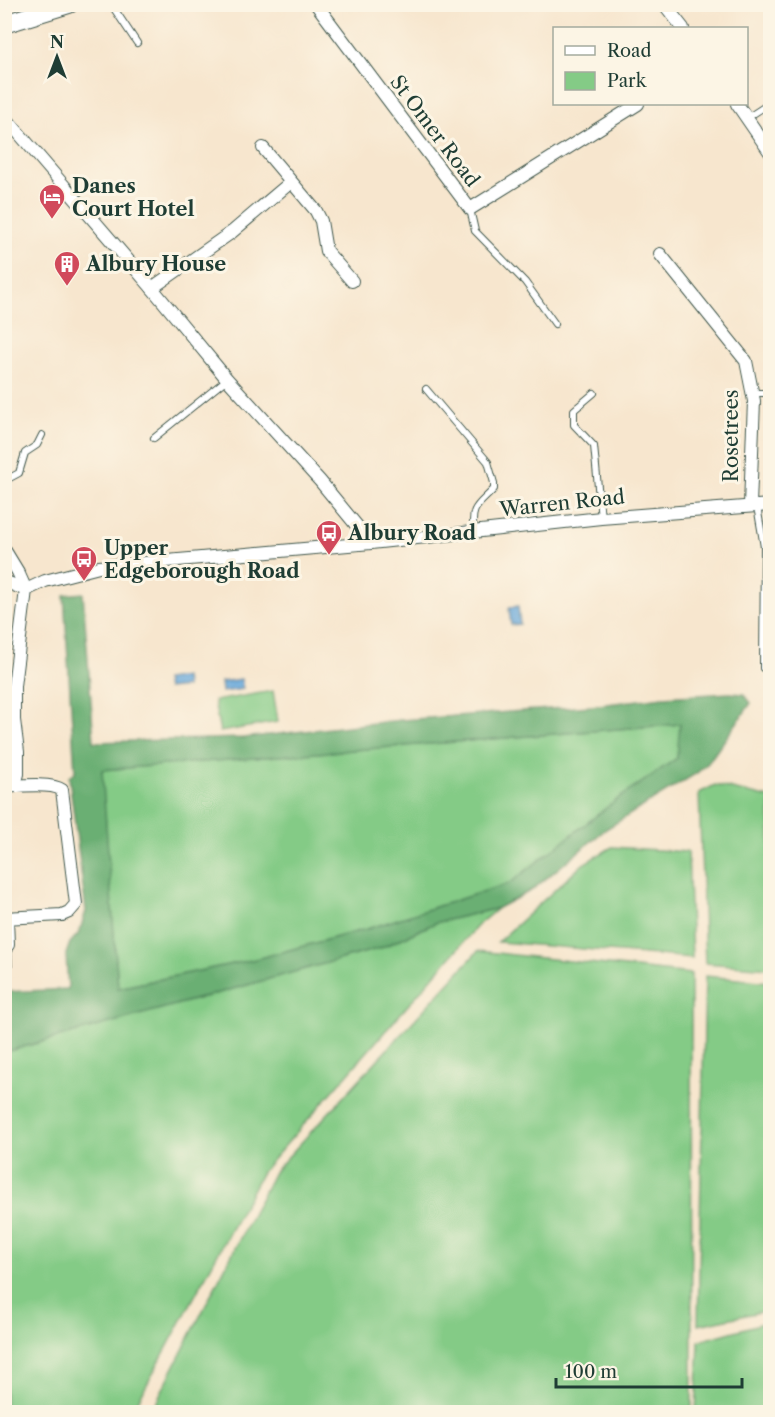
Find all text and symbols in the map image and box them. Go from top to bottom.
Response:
north arrow [27,27,87,87]
legend [553,27,748,105]
text: N [50,32,64,52]
text: Road [607,40,652,62]
street label: St Omer Road [385,70,485,192]
text: Park [607,70,648,92]
place label: Danes Court Hotel [72,174,194,221]
hotel icon: Danes Court Hotel [37,182,67,220]
building icon: Albury House [52,249,82,287]
place label: Albury House [85,252,226,276]
street label: Rosetrees [719,390,743,482]
street label: Warren Road [497,484,626,522]
bus stop icon: Albury Road [314,518,344,556]
place label: Albury Road [347,521,477,545]
place label: Upper Edgeborough Road [104,536,300,583]
bus stop icon: Upper Edgeborough Road [69,544,99,582]
scale bar [556,1351,742,1389]
text: 100 m [565,1361,617,1383]

